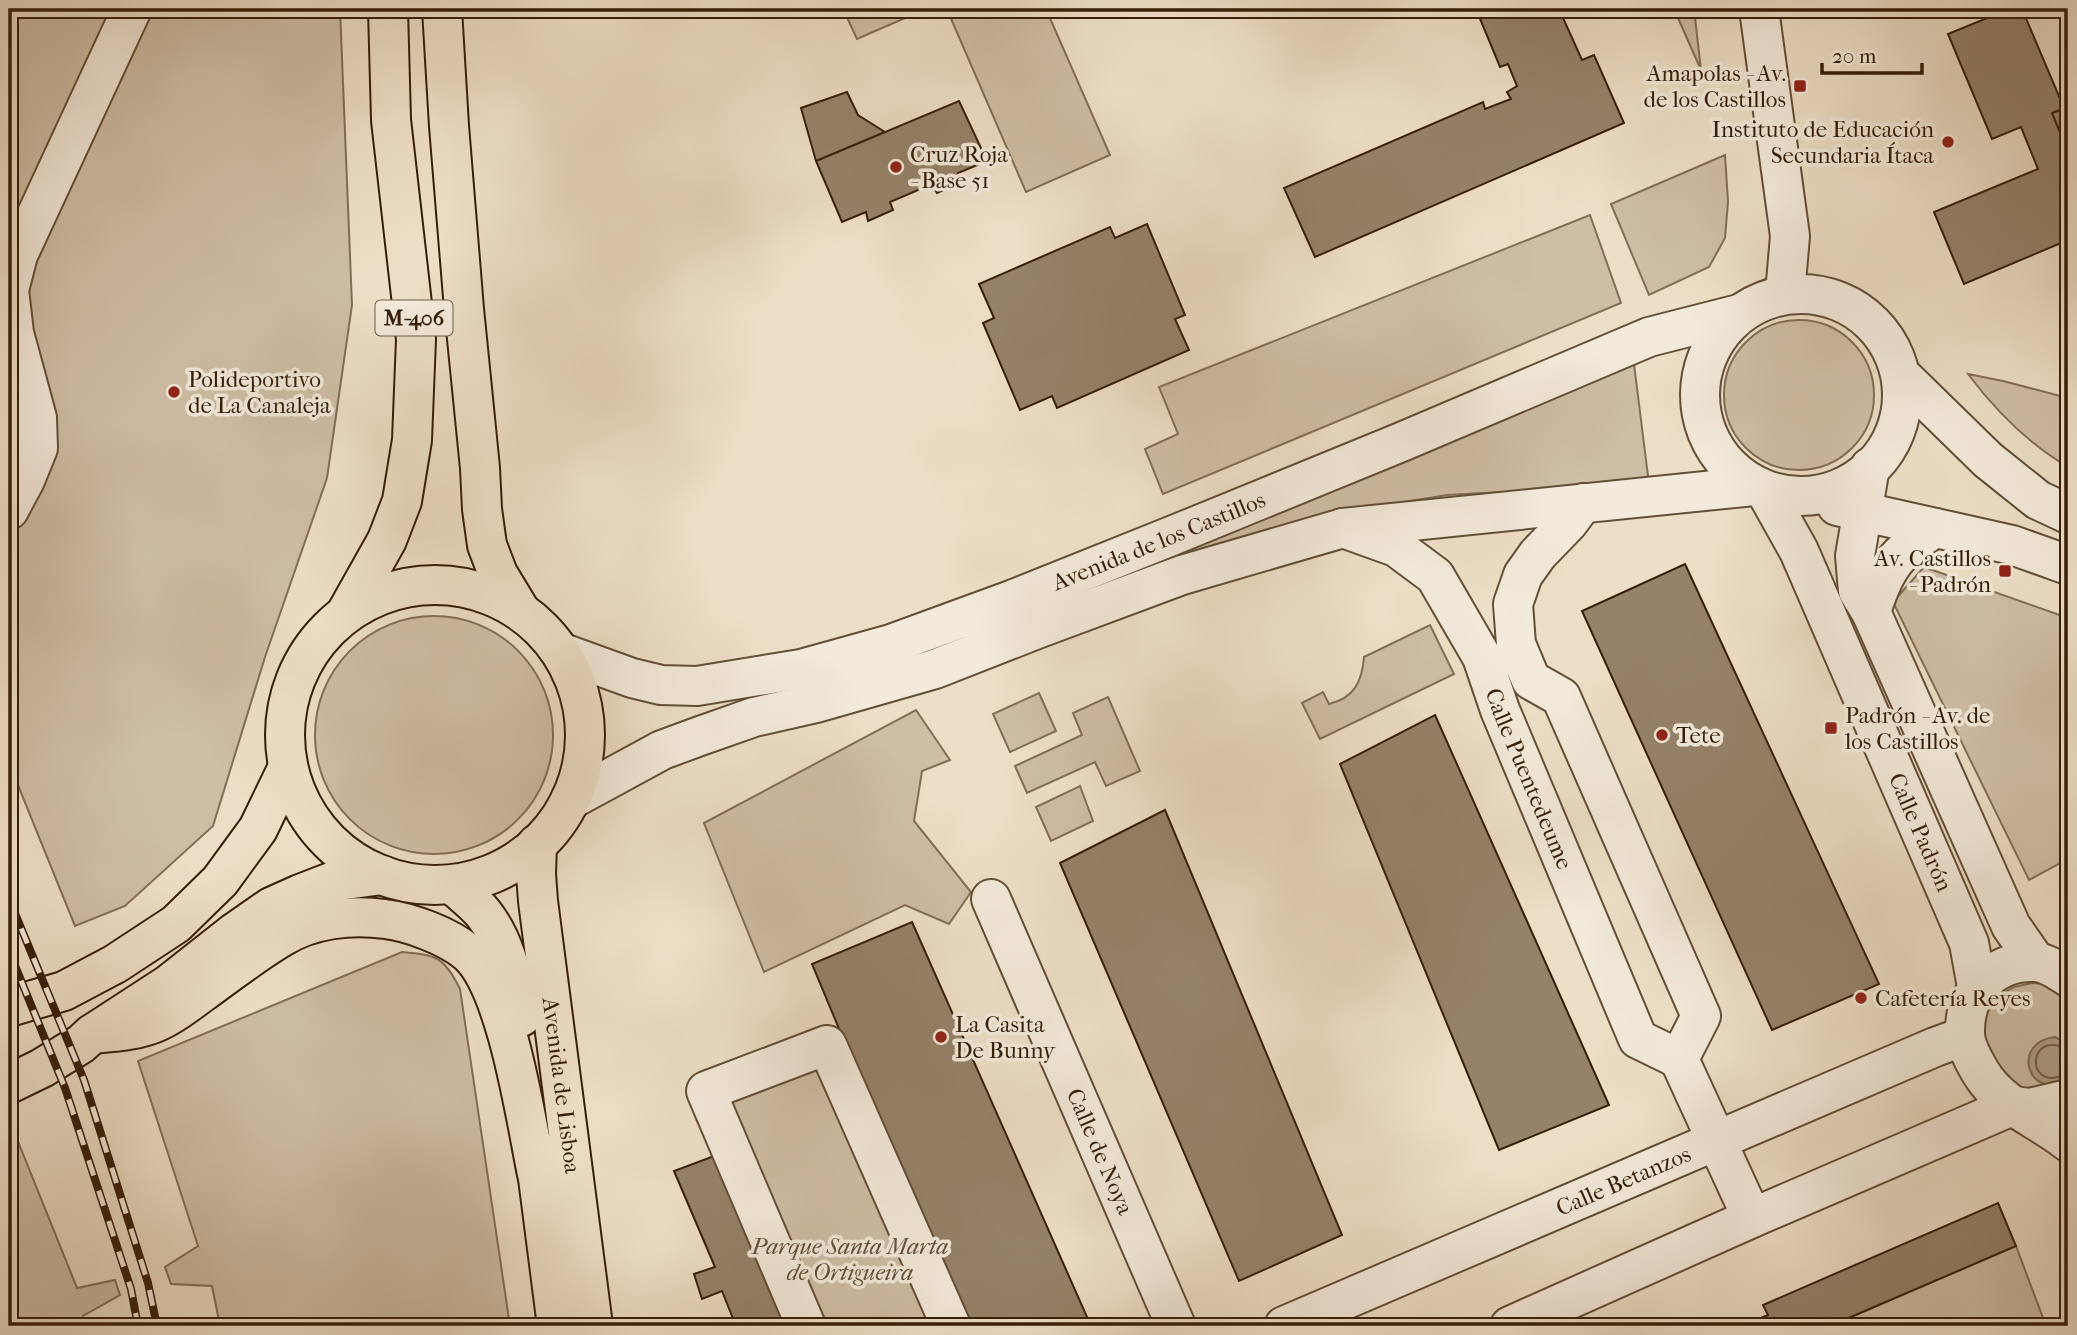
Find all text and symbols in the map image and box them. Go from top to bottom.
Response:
scale bar [1822,32,1921,76]
text: 20 m [1832,44,1877,68]
place label: Amapolas - Av. de los Castillos [1644,60,1786,113]
marker: Amapolas - Av. de los Castillos [1792,78,1808,94]
place label: Instituto de Educación Secundaria Ítaca [1712,116,1935,169]
marker: Instituto de Educación Secundaria Ítaca [1940,134,1956,150]
place label: Cruz Roja - Base 51 [910,141,1008,194]
marker: Cruz Roja - Base 51 [888,159,904,175]
road number: M-406 [376,300,452,336]
place label: Polideportivo de La Canaleja [188,366,331,419]
marker: Polideportivo de La Canaleja [166,384,182,400]
street label: Avenida de los Castillos [1047,486,1269,597]
place label: Av. Castillos - Padrón [1873,545,1992,598]
marker: Av. Castillos - Padrón [1997,563,2013,579]
street label: Calle Puentedeume [1480,685,1578,873]
place label: Padrón - Av. de los Castillos [1844,702,1990,755]
marker: Padrón - Av. de los Castillos [1823,720,1839,736]
place label: Tete [1676,722,1721,749]
marker: Tete [1654,727,1670,743]
street label: Calle Padrón [1883,769,1958,896]
place label: Cafetería Reyes [1875,985,2031,1012]
marker: Cafetería Reyes [1853,990,1869,1006]
street label: Avenida de Lisboa [536,995,586,1175]
place label: La Casita De Bunny [955,1011,1056,1064]
marker: La Casita De Bunny [933,1029,949,1045]
street label: Calle de Noya [1061,1084,1139,1219]
street label: Calle Betanzos [1552,1140,1695,1222]
park label: Parque Santa Marta de Ortigueira [751,1233,948,1286]

